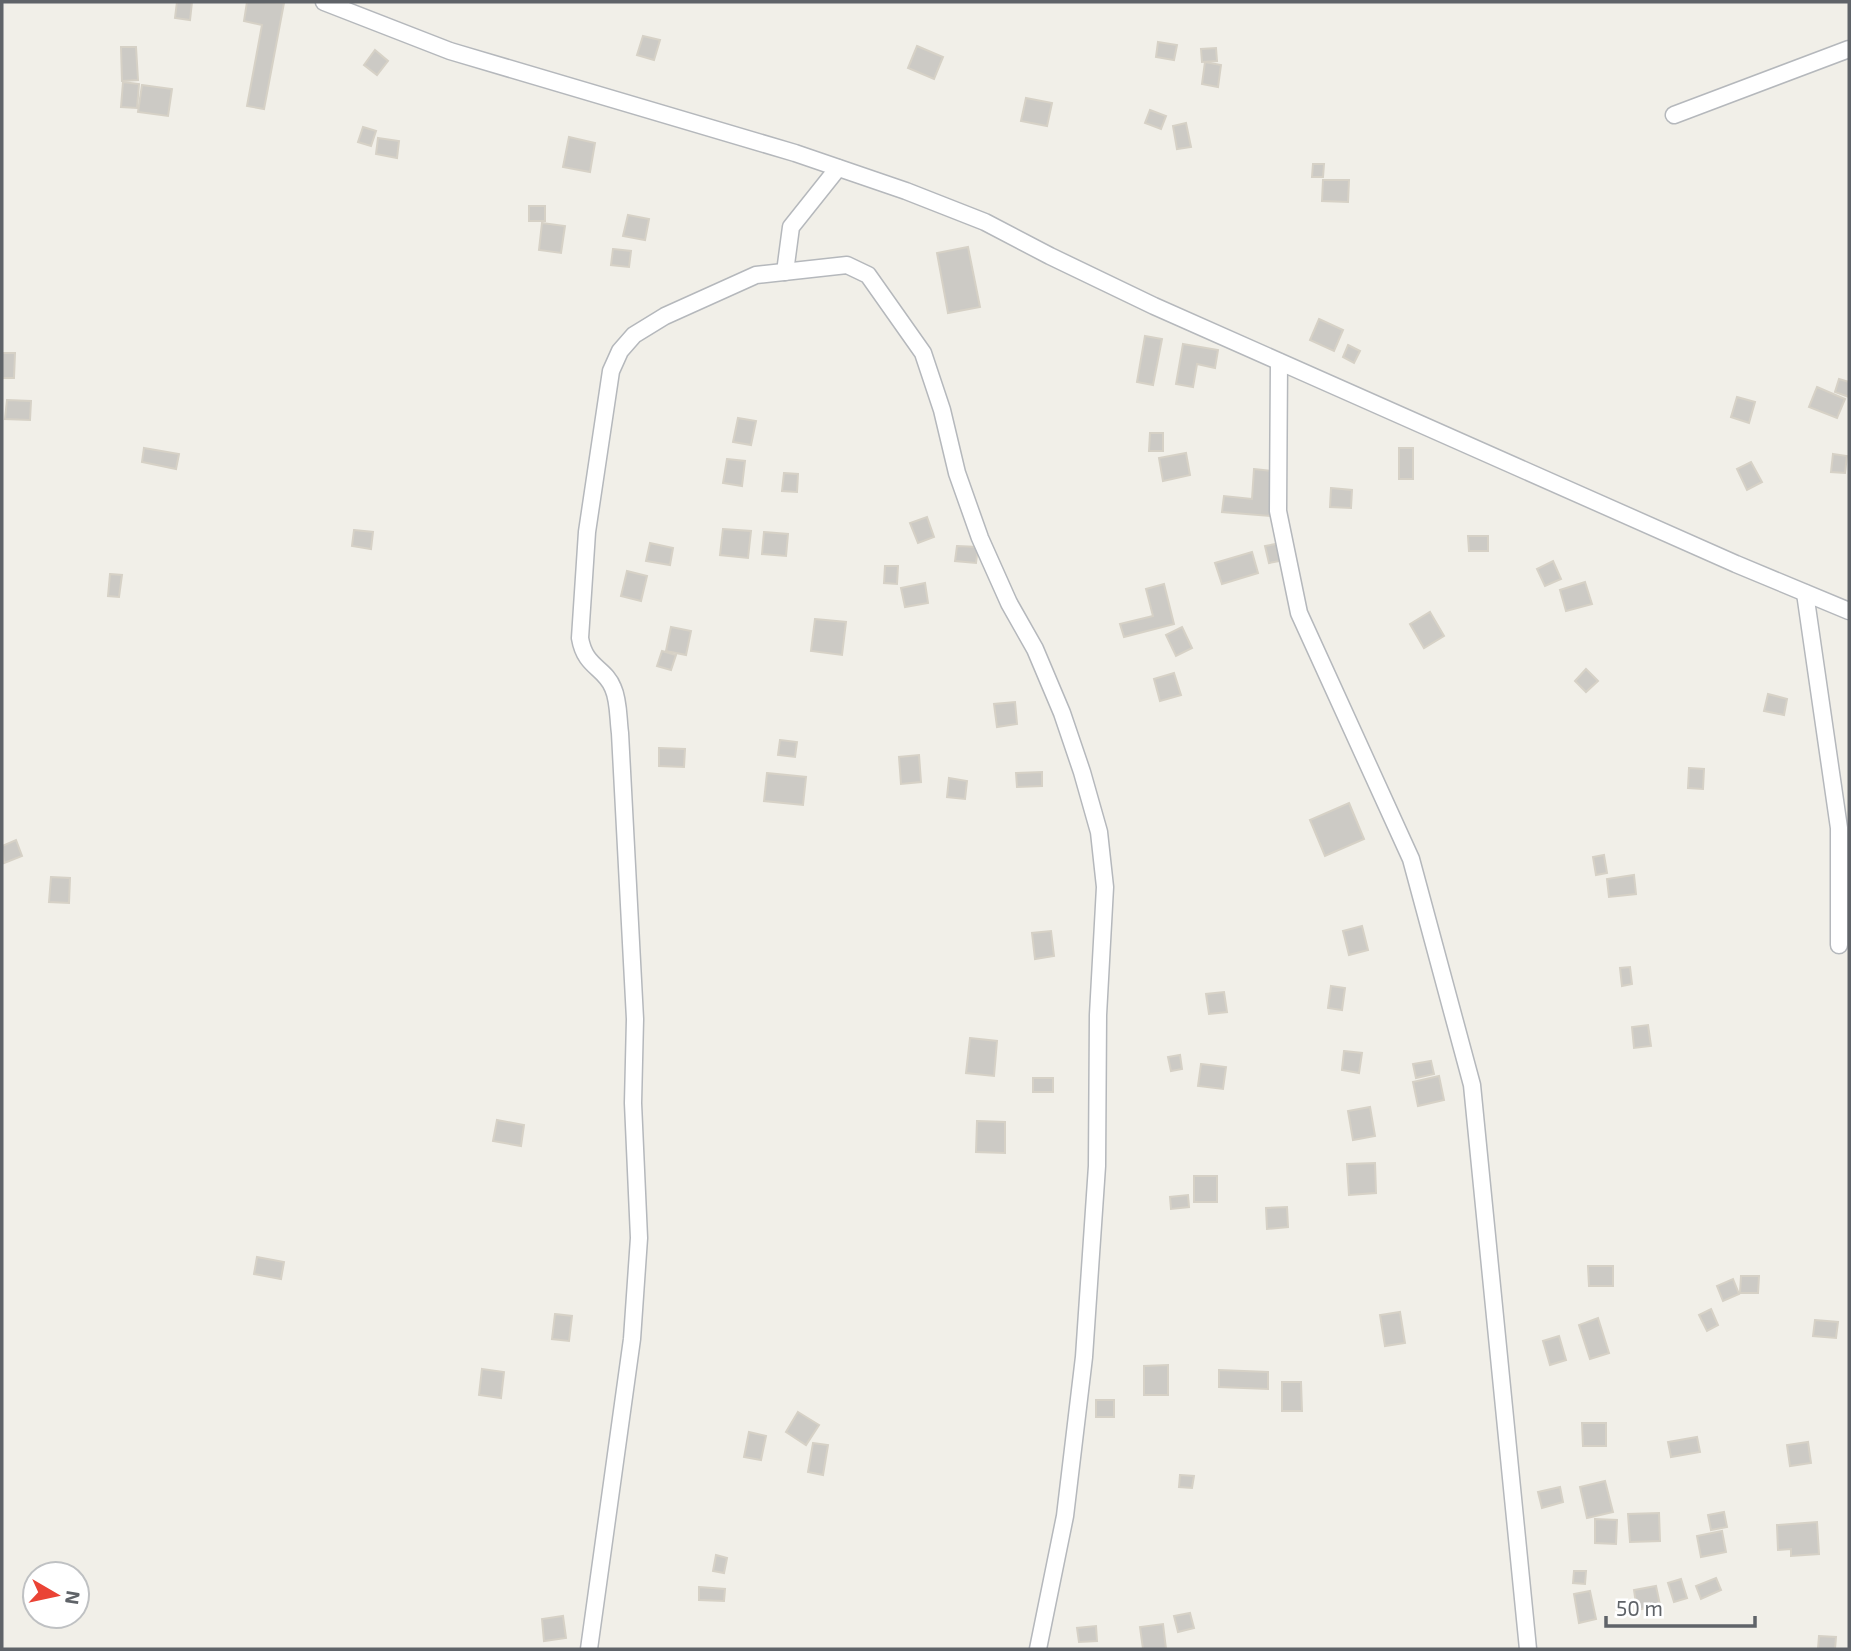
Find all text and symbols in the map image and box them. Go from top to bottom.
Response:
north arrow [21,1560,91,1630]
scale bar [1606,1584,1755,1628]
text: N [61,1589,86,1606]
text: 50 m [1616,1595,1663,1620]

